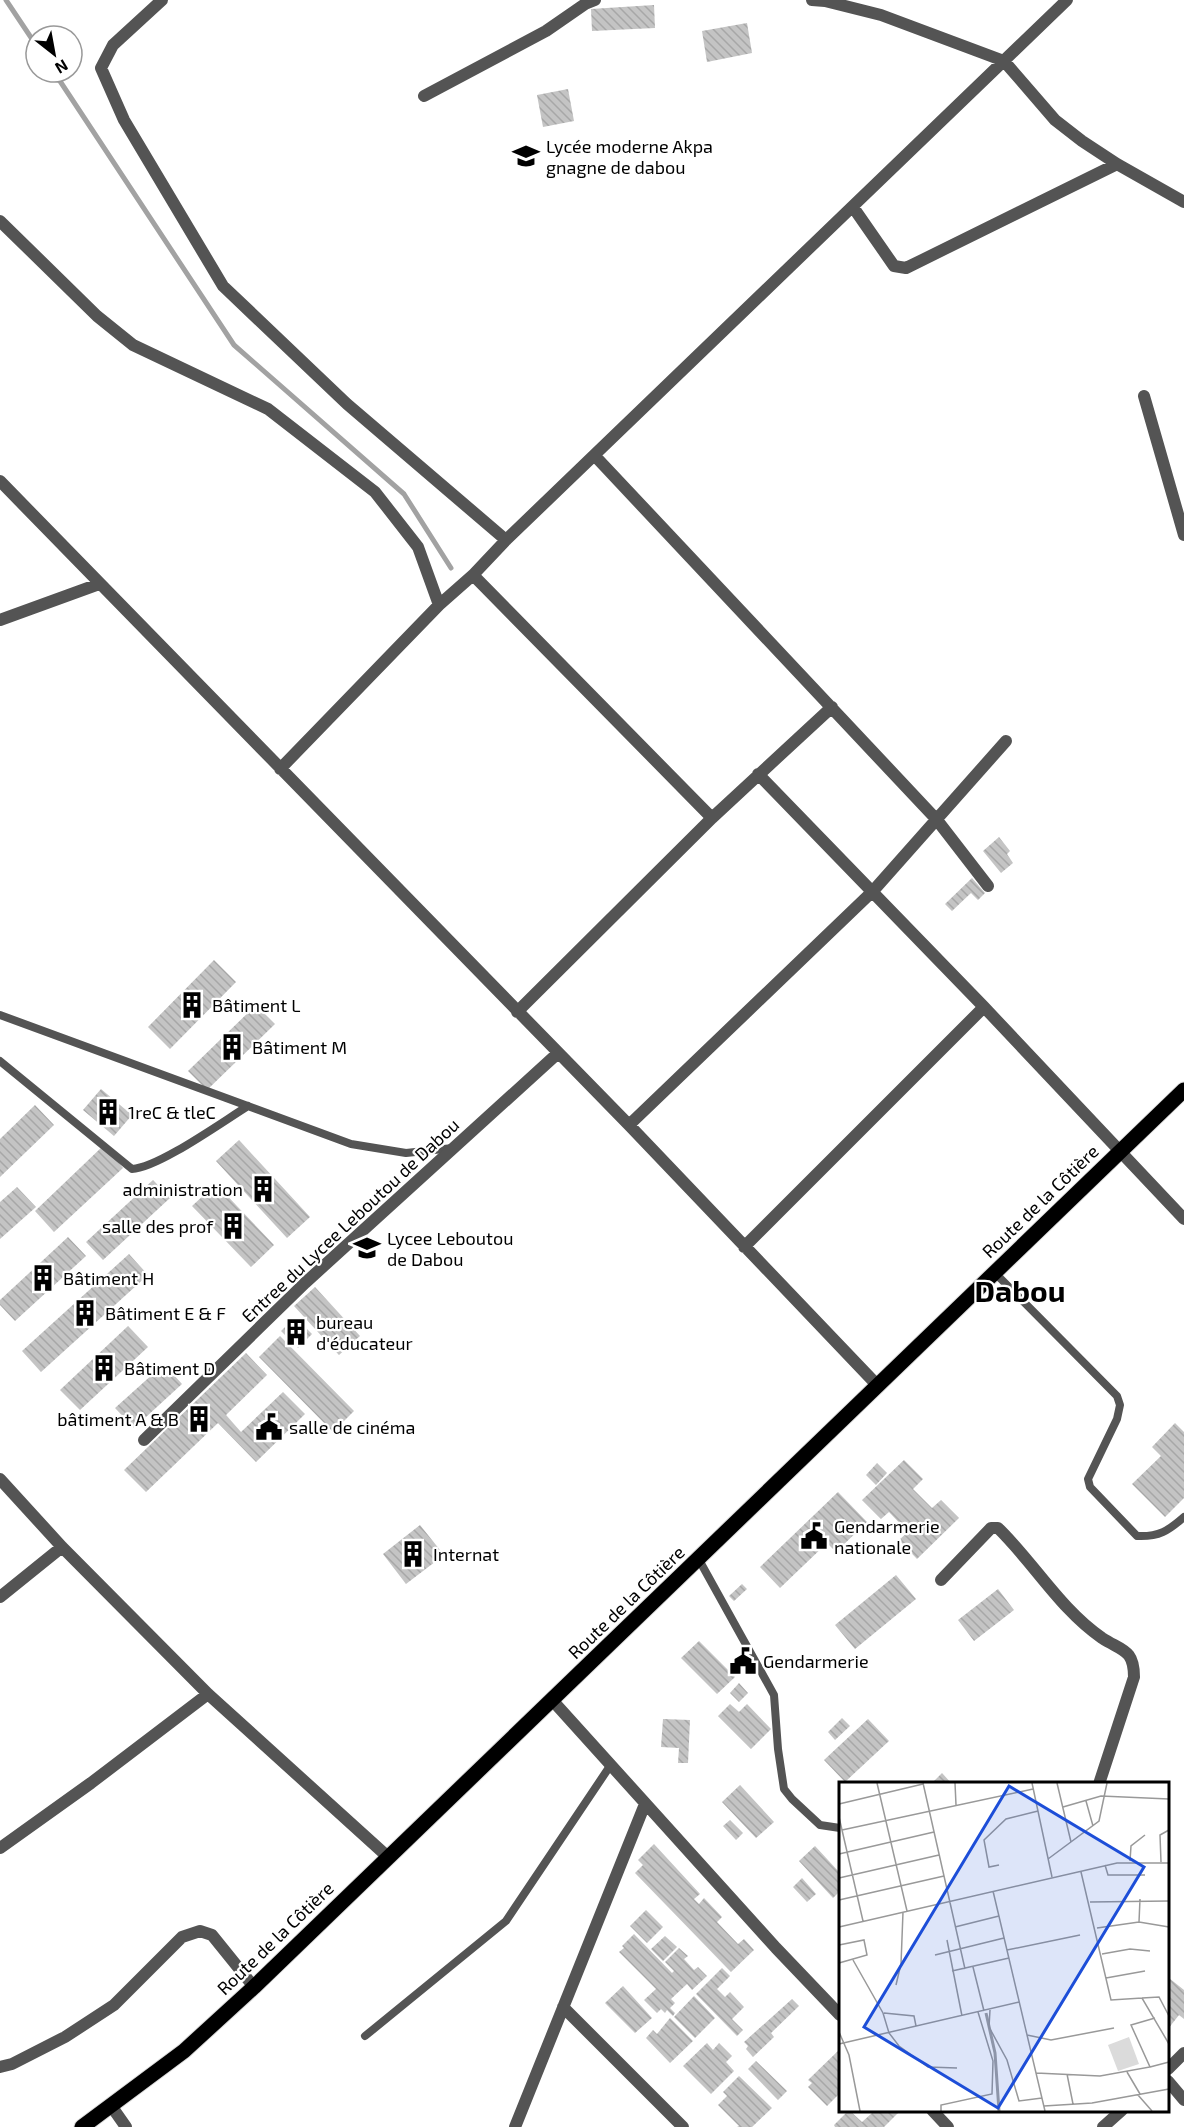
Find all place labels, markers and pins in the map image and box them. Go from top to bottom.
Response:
place label: Lycée moderne Akpa gnagne de dabou [546,135,713,178]
school or university icon: Lycée moderne Akpa gnagne de dabou [511,141,541,171]
building icon: Bâtiment L [177,990,207,1020]
place label: Bâtiment L [212,994,300,1016]
building icon: Bâtiment M [217,1032,247,1062]
place label: Bâtiment M [252,1036,347,1058]
building icon: 1reC & tleC [93,1097,123,1127]
place label: 1reC & tleC [128,1101,216,1123]
building icon: administration [248,1174,278,1204]
place label: administration [123,1178,243,1200]
building icon: salle des prof [218,1211,248,1241]
place label: salle des prof [102,1215,214,1237]
place label: Lycee Leboutou de Dabou [387,1227,513,1270]
school or university icon: Lycee Leboutou de Dabou [352,1233,382,1263]
building icon: Bâtiment H [28,1263,58,1293]
place label: Bâtiment H [63,1267,154,1289]
building icon: Bâtiment E & F [70,1298,100,1328]
place label: Bâtiment E & F [105,1302,226,1324]
place label: bureau d'éducateur [316,1311,413,1354]
building icon: bureau d'éducateur [281,1317,311,1347]
building icon: Bâtiment D [89,1353,119,1383]
place label: Bâtiment D [124,1357,215,1379]
building icon: bâtiment A & B [184,1404,214,1434]
place label: bâtiment A & B [57,1408,179,1430]
public building icon: salle de cinéma [254,1412,284,1442]
place label: salle de cinéma [289,1416,415,1438]
place label: Gendarmerie nationale [834,1515,940,1558]
public building icon: Gendarmerie nationale [799,1521,829,1551]
building icon: Internat [398,1539,428,1569]
place label: Internat [433,1543,499,1565]
public building icon: Gendarmerie [728,1646,758,1676]
place label: Gendarmerie [763,1650,869,1672]

